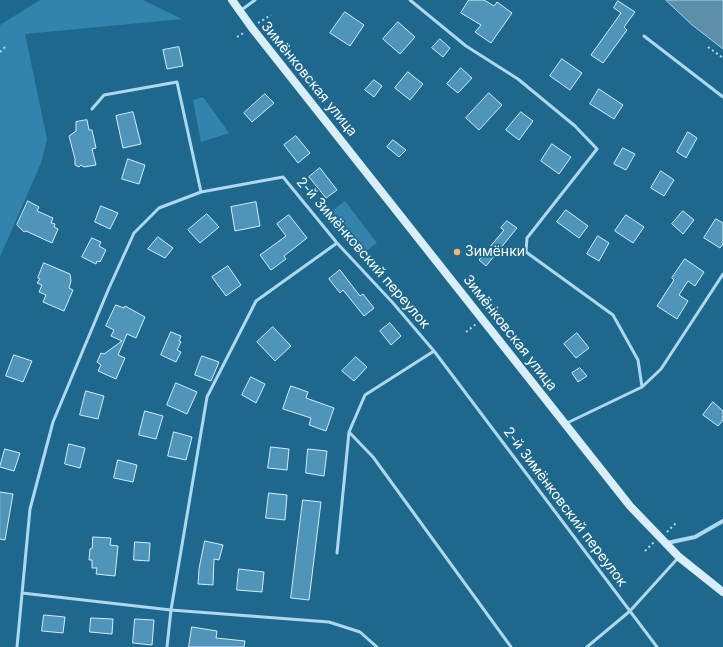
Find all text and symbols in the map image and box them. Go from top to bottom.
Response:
street label: Зимёнковская улица [258,18,360,140]
street label: 2-й Зимёнковский переулок [293,174,433,332]
place label: Зимёнки [465,244,525,260]
marker: Зимёнки [452,247,462,257]
street label: Зимёнковская улица [459,272,561,394]
street label: 2-й Зимёнковский переулок [500,424,630,590]

